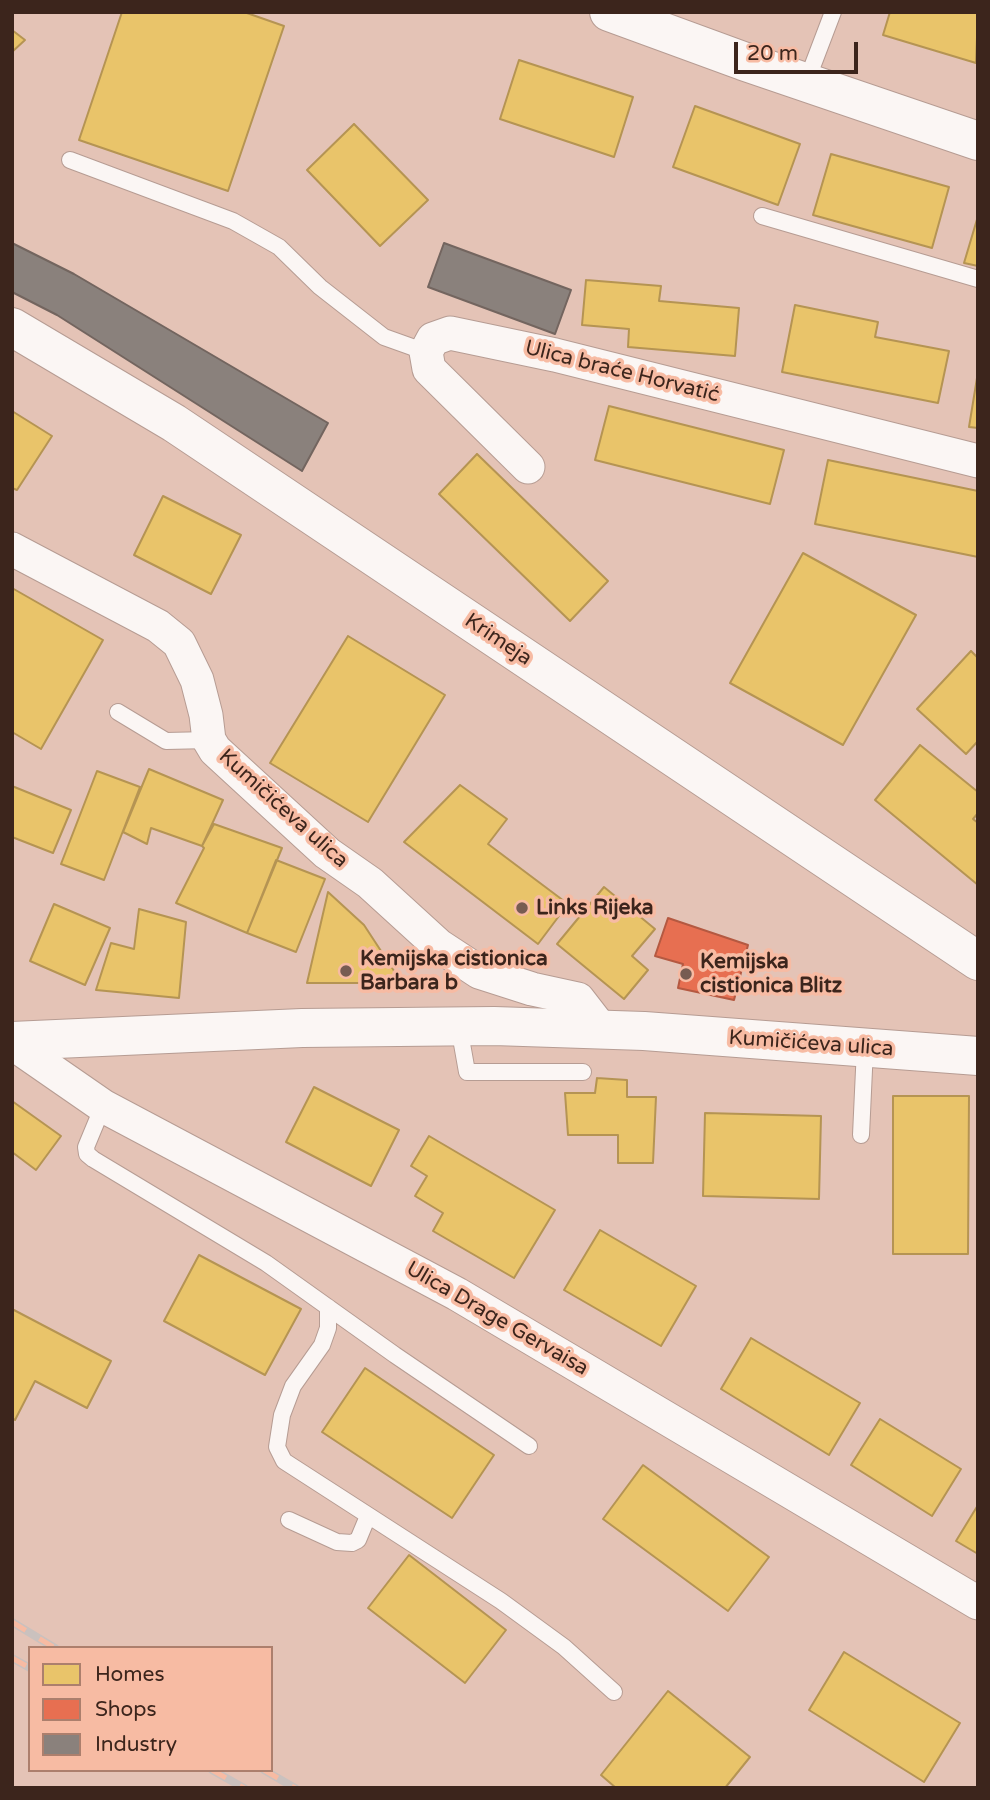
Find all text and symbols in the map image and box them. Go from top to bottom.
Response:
scale bar [738,28,862,72]
text: 20 m [747,41,798,66]
street label: Ulica braće Horvatić [522,336,722,408]
street label: Krimeja [460,608,536,672]
street label: Kumičićeva ulica [213,744,353,874]
place label: Links Rijeka [536,895,653,921]
marker: Links Rijeka [514,900,530,916]
place label: Kemijska cistionica Barbara b [360,946,548,996]
place label: Kemijska cistionica Blitz [700,949,842,999]
marker: Kemijska cistionica Barbara b [338,963,354,979]
marker: Kemijska cistionica Blitz [678,966,694,982]
street label: Kumičićeva ulica [728,1026,894,1062]
street label: Ulica Drage Gervaisa [401,1257,593,1381]
legend [28,1646,273,1772]
text: Homes [95,1662,165,1687]
text: Shops [95,1697,157,1722]
text: Industry [95,1732,177,1757]

